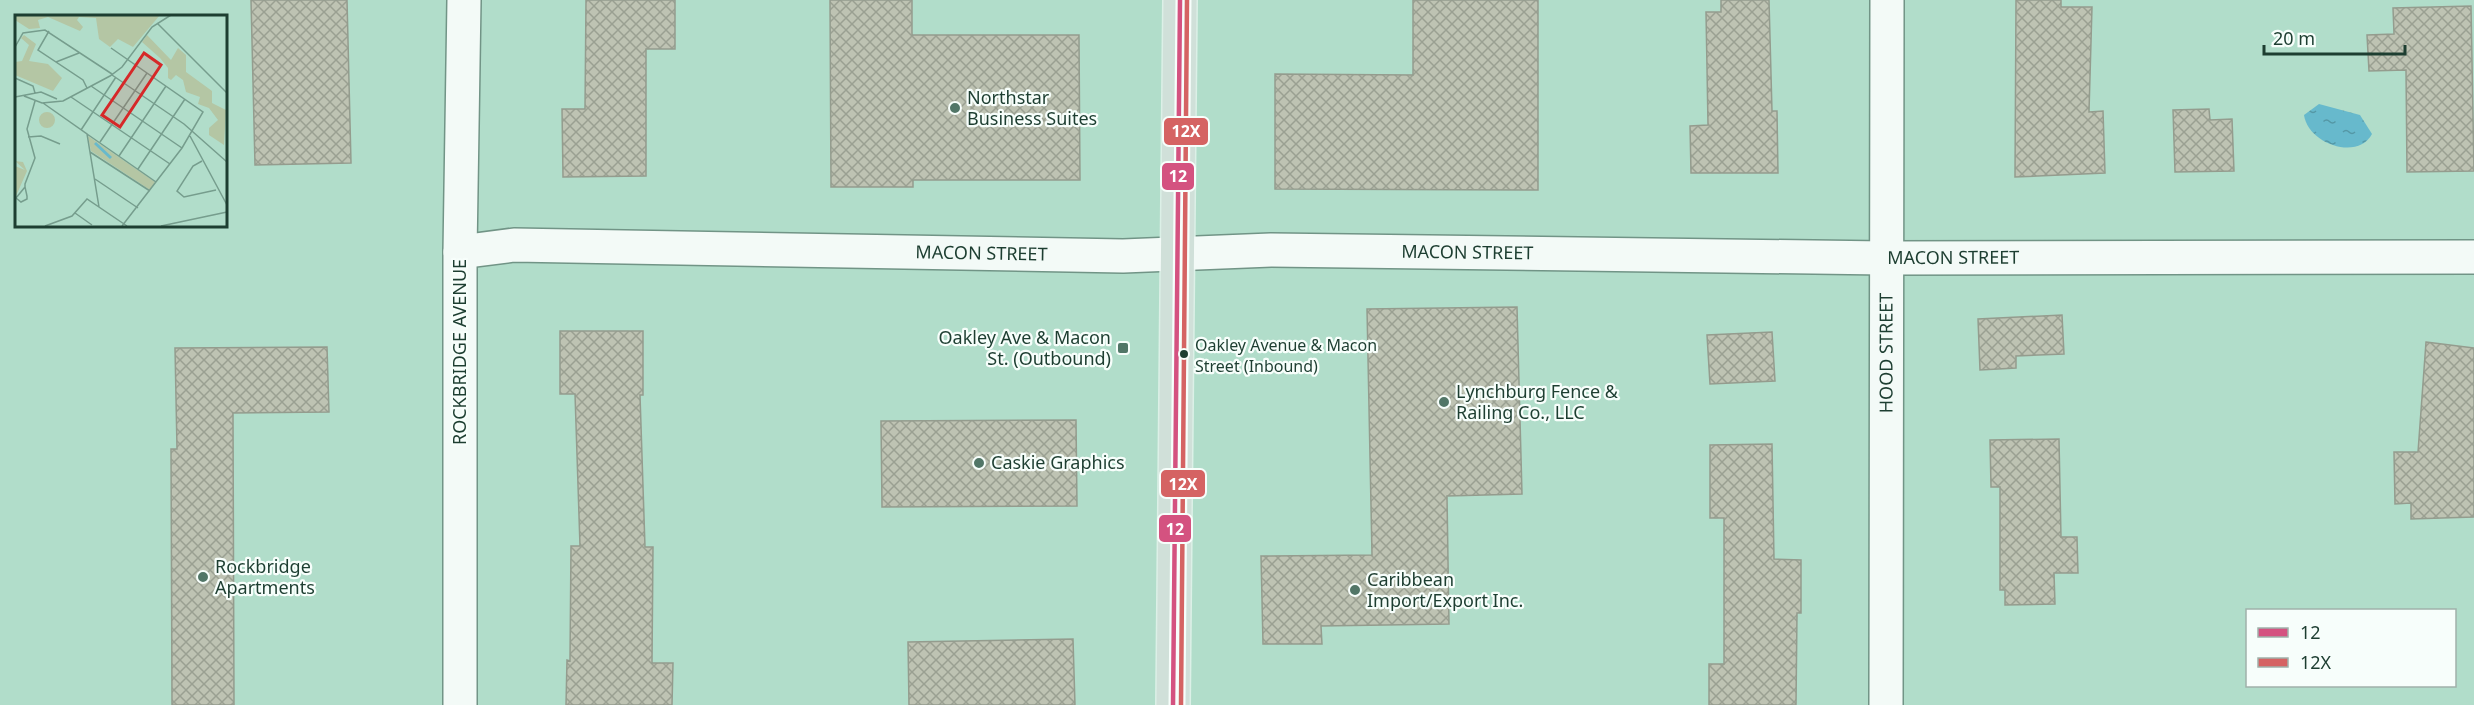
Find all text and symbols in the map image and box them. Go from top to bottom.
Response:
inset map [15,15,226,226]
scale bar [2264,18,2405,56]
text: 20 m [2273,26,2315,50]
place label: Northstar Business Suites [967,85,1097,130]
marker: Northstar Business Suites [948,101,962,115]
line badge: 12X [1163,117,1209,146]
text: 12X [1171,120,1201,142]
line badge: 12 [1161,162,1195,191]
text: 12 [1169,165,1187,187]
street label: MACON STREET [915,239,1048,266]
street label: MACON STREET [1401,239,1534,264]
street label: MACON STREET [1887,245,2019,269]
street label: ROCKBRIDGE AVENUE [447,259,471,445]
street label: HOOD STREET [1873,293,1898,413]
place label: Oakley Ave & Macon St. (Outbound) [939,325,1111,370]
place label: Oakley Avenue & Macon Street (Inbound) [1195,334,1377,377]
marker: Oakley Ave & Macon St. (Outbound) [1116,341,1130,355]
marker: Oakley Avenue & Macon Street (Inbound) [1178,348,1190,360]
place label: Lynchburg Fence & Railing Co., LLC [1456,379,1619,424]
marker: Lynchburg Fence & Railing Co., LLC [1437,395,1451,409]
place label: Caskie Graphics [991,450,1125,474]
marker: Caskie Graphics [972,456,986,470]
line badge: 12X [1160,469,1206,498]
text: 12X [1168,473,1198,495]
line badge: 12 [1158,514,1192,543]
text: 12 [1166,518,1184,540]
place label: Rockbridge Apartments [215,554,315,599]
place label: Caribbean Import/Export Inc. [1367,567,1523,612]
marker: Rockbridge Apartments [196,570,210,584]
marker: Caribbean Import/Export Inc. [1348,583,1362,597]
legend [2246,609,2456,687]
text: 12 [2300,620,2321,644]
text: 12X [2300,650,2332,674]

